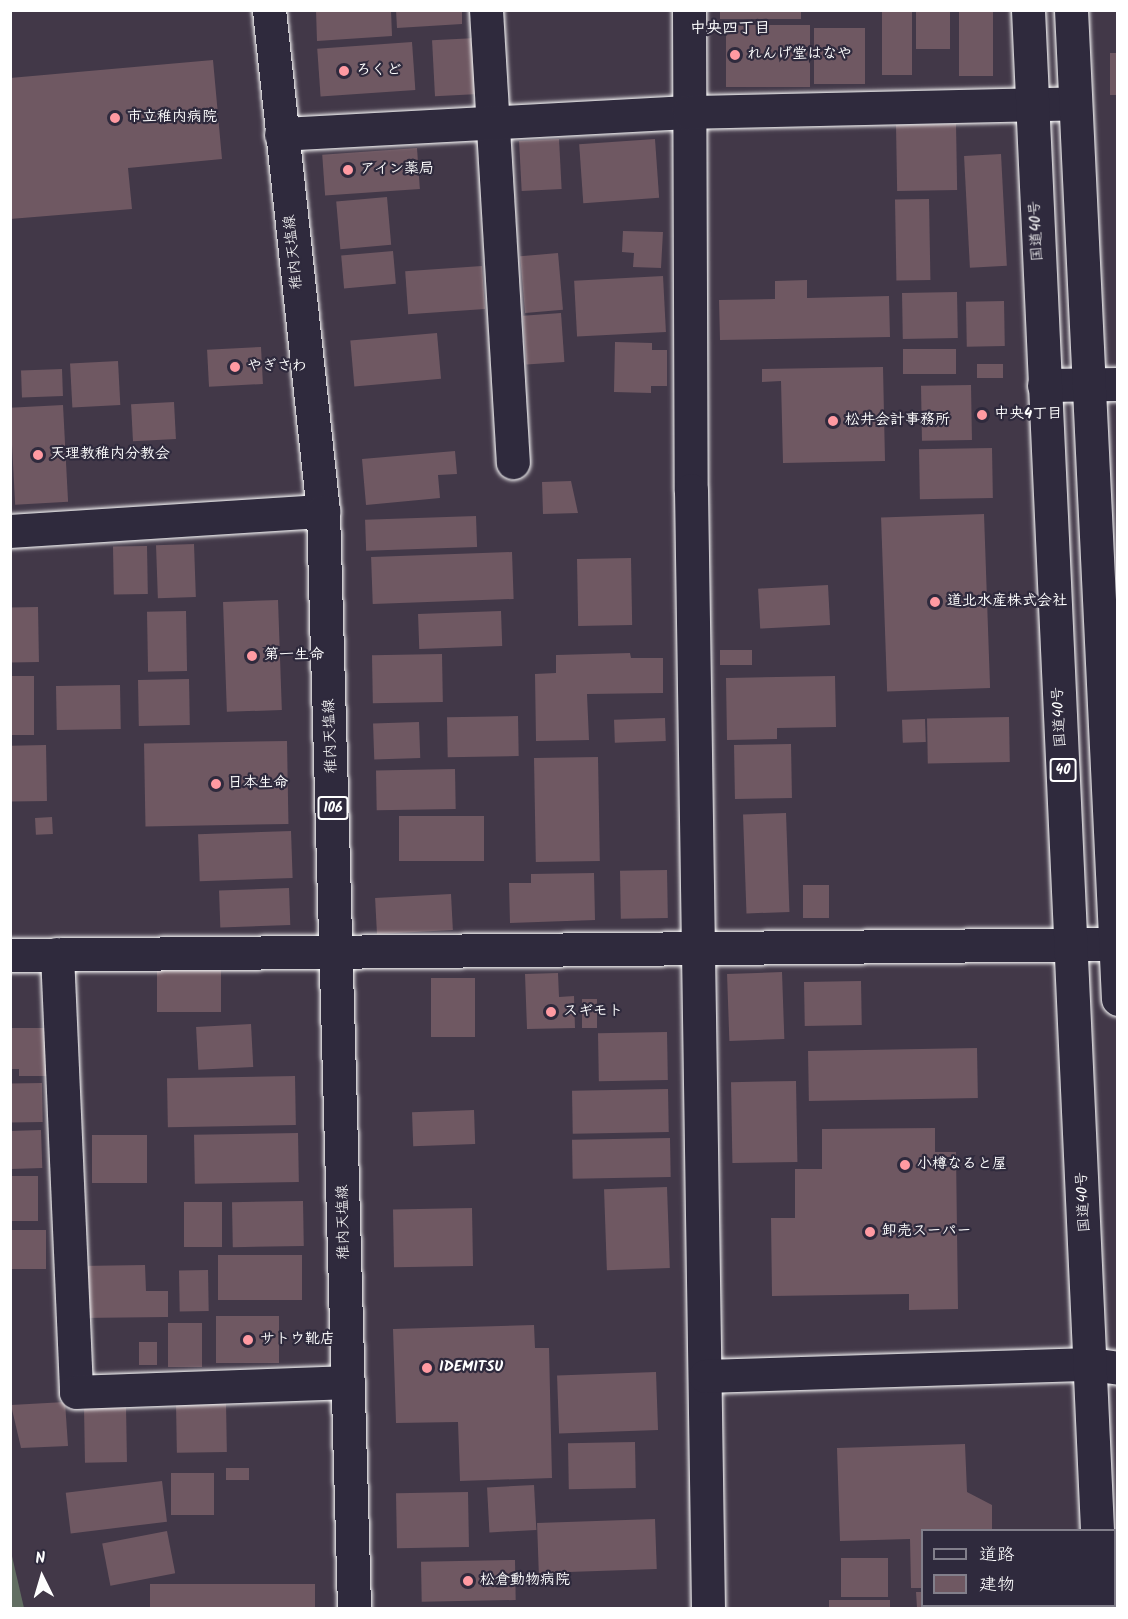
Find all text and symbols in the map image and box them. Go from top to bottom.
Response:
district label: 中央四丁目 [690,19,770,39]
place label: れんげ堂はなや [747,46,852,64]
marker: れんげ堂はなや [728,48,742,62]
place label: ろくど [356,62,401,80]
marker: ろくど [337,64,351,78]
place label: 市立稚内病院 [127,109,217,127]
marker: 市立稚内病院 [108,111,122,125]
place label: アイン薬局 [360,161,435,179]
marker: アイン薬局 [341,163,355,177]
street label: 国道40号 [1026,200,1048,262]
street label: 稚内天塩線 [281,214,307,290]
place label: やぎさわ [247,358,307,376]
marker: やぎさわ [228,360,242,374]
place label: 中央4丁目 [994,406,1062,424]
marker: 中央4丁目 [975,408,989,422]
place label: 松井会計事務所 [845,412,950,430]
marker: 松井会計事務所 [826,414,840,428]
place label: 天理教稚内分教会 [50,446,170,464]
marker: 天理教稚内分教会 [31,448,45,462]
place label: 道北水産株式会社 [947,593,1067,611]
marker: 道北水産株式会社 [928,595,942,609]
place label: 第一生命 [264,647,324,665]
marker: 第一生命 [245,649,259,663]
street label: 国道40号 [1049,686,1071,748]
street label: 稚内天塩線 [321,698,341,774]
road number: 40 [1050,759,1076,781]
place label: 日本生命 [228,775,288,793]
marker: 日本生命 [209,777,223,791]
road number: 106 [316,797,350,819]
place label: スギモト [563,1003,623,1021]
marker: スギモト [544,1005,558,1019]
place label: 小樽なると屋 [917,1156,1007,1174]
marker: 小樽なると屋 [898,1158,912,1172]
street label: 国道40号 [1073,1171,1095,1233]
street label: 稚内天塩線 [334,1184,354,1260]
place label: 卸売スーパー [882,1223,971,1241]
marker: 卸売スーパー [863,1225,877,1239]
place label: サトウ靴店 [260,1331,335,1349]
marker: サトウ靴店 [241,1333,255,1347]
place label: IDEMITSU [439,1359,503,1377]
marker: IDEMITSU [420,1361,434,1375]
legend [921,1529,1116,1607]
text: 道路 [979,1541,1015,1570]
text: N [34,1546,47,1571]
north arrow [12,1547,72,1607]
text: 建物 [979,1571,1015,1600]
place label: 松倉動物病院 [480,1572,570,1590]
marker: 松倉動物病院 [461,1574,475,1588]

